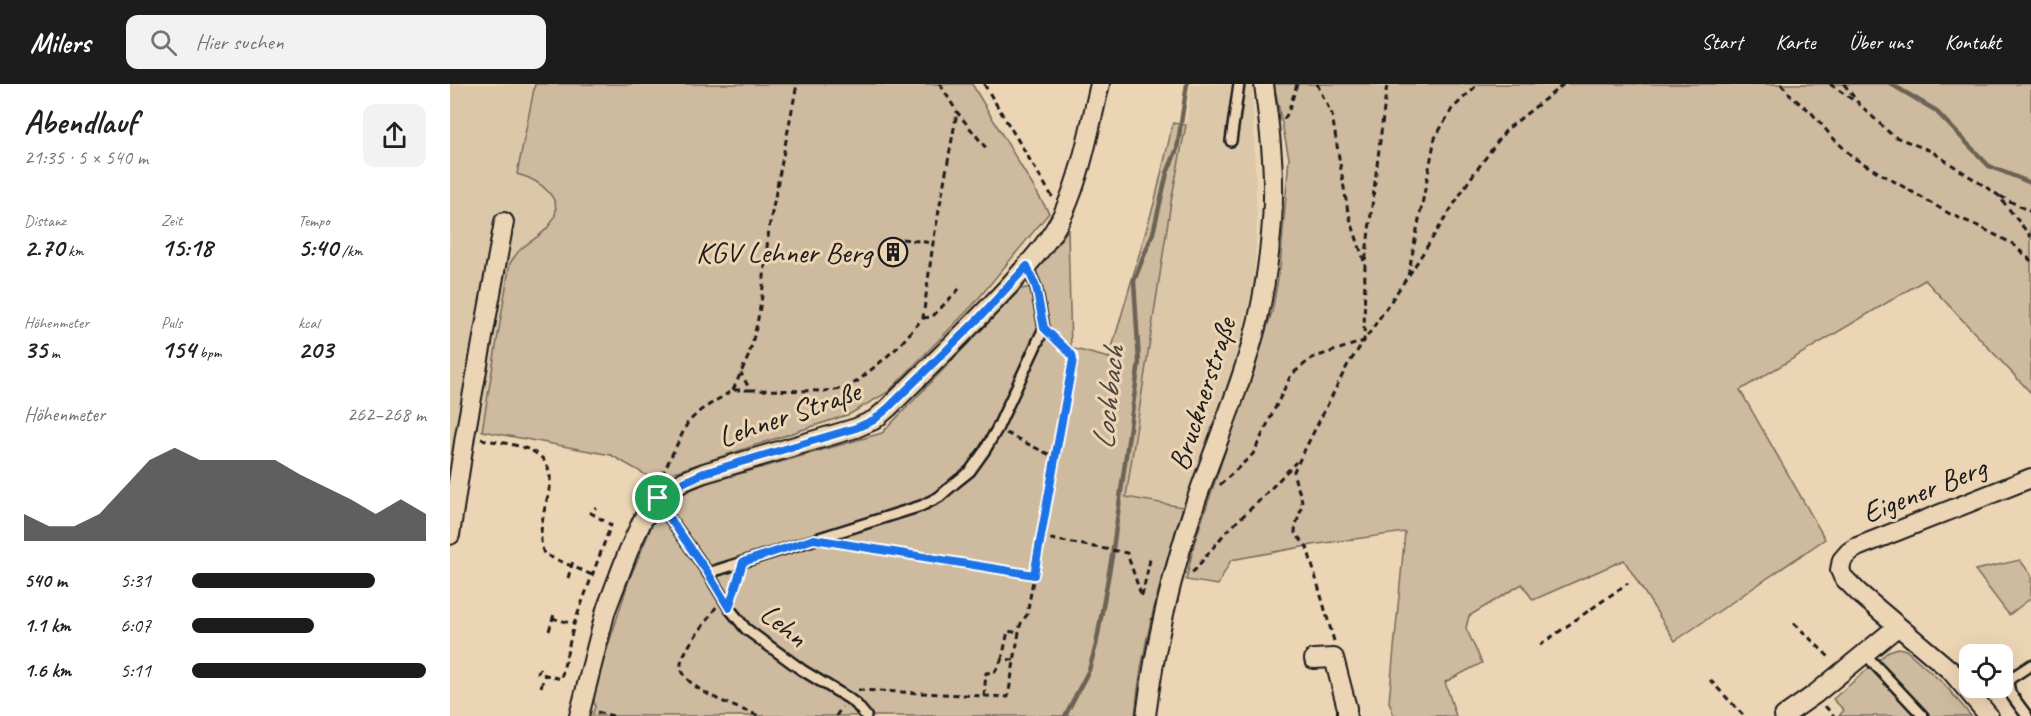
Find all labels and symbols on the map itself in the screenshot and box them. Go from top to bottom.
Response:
place label: KGV Lehner Berg [696,233,874,271]
building icon: KGV Lehner Berg [877,236,909,268]
street label: Brucknerstraße [1160,311,1245,475]
water label: Lochbach [1082,342,1134,452]
street label: Lehner Straße [713,371,867,456]
street label: Eigener Berg [1857,447,1994,532]
pin [632,472,683,523]
street label: Lehn [753,595,816,656]

